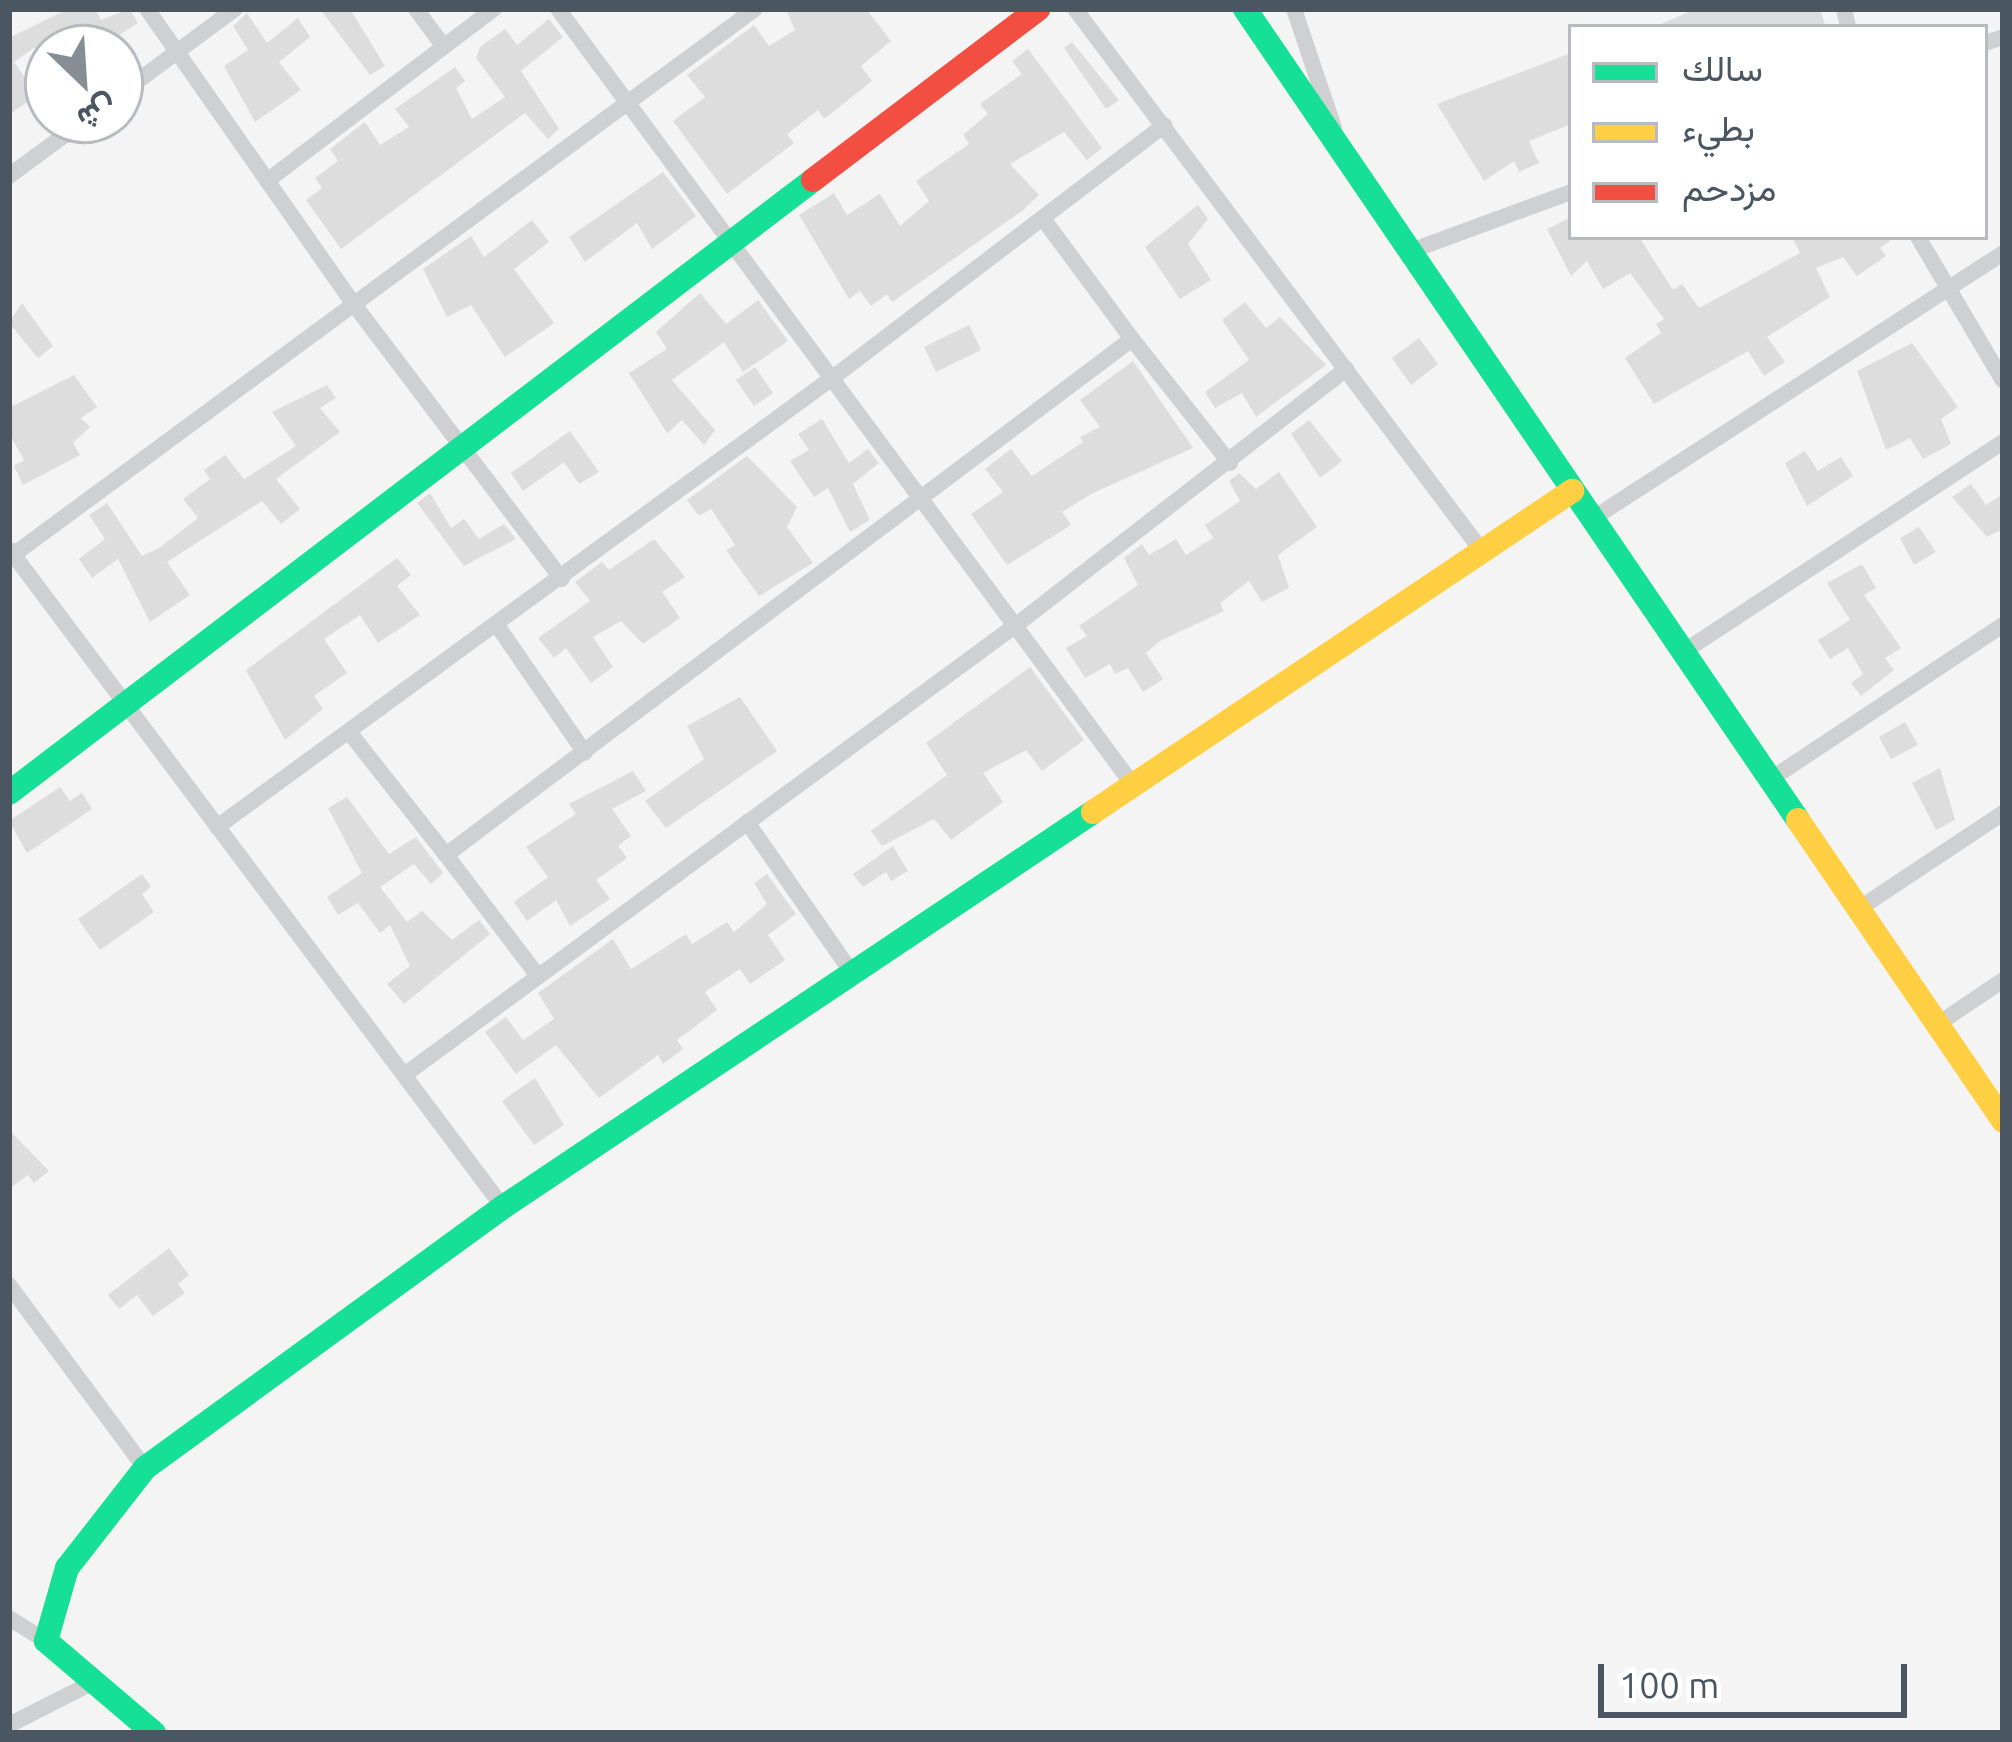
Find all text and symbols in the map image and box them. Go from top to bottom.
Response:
north arrow [24,24,144,144]
legend [1568,24,1988,240]
text: سالك [1682,47,1763,88]
text: ش [72,89,124,140]
text: بطيء [1682,107,1755,148]
text: مزدحم [1682,167,1776,208]
scale bar [1604,1640,1913,1714]
text: 100 m [1619,1664,1719,1705]

